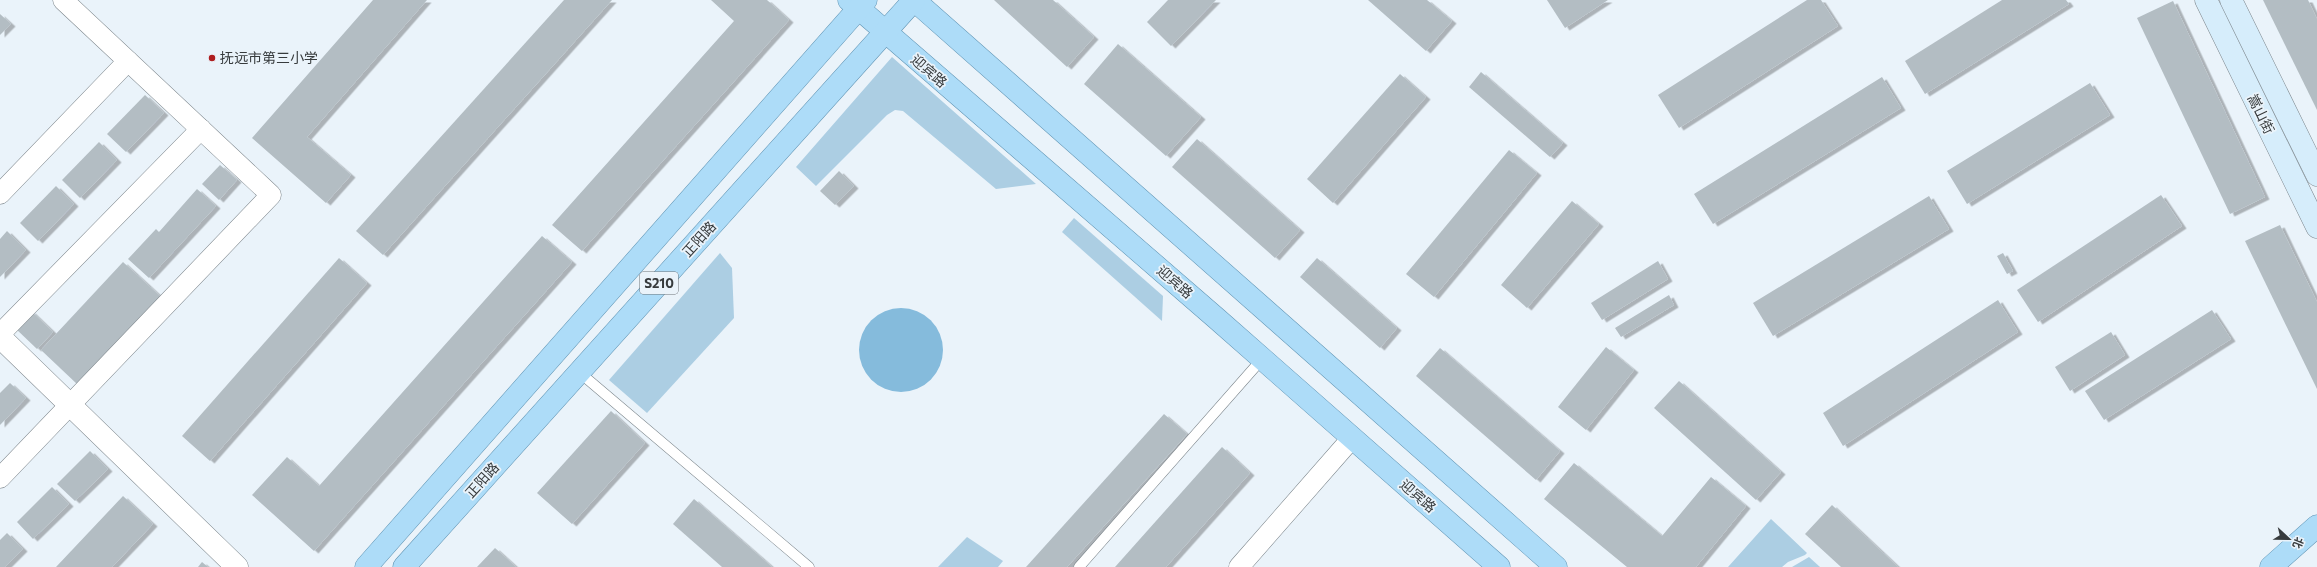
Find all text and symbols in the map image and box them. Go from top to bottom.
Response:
place label: 抚远市第三小学 [220,49,318,66]
street label: 迎宾路 [908,50,951,91]
marker: 抚远市第三小学 [207,53,217,63]
street label: 嵩山街 [2245,91,2278,136]
street label: 正阳路 [678,217,719,260]
street label: 迎宾路 [1154,261,1197,302]
road number: S210 [640,272,678,294]
street label: 正阳路 [461,458,502,501]
street label: 迎宾路 [1397,475,1440,516]
north arrow [2269,519,2309,559]
text: 北 [2291,535,2307,550]

